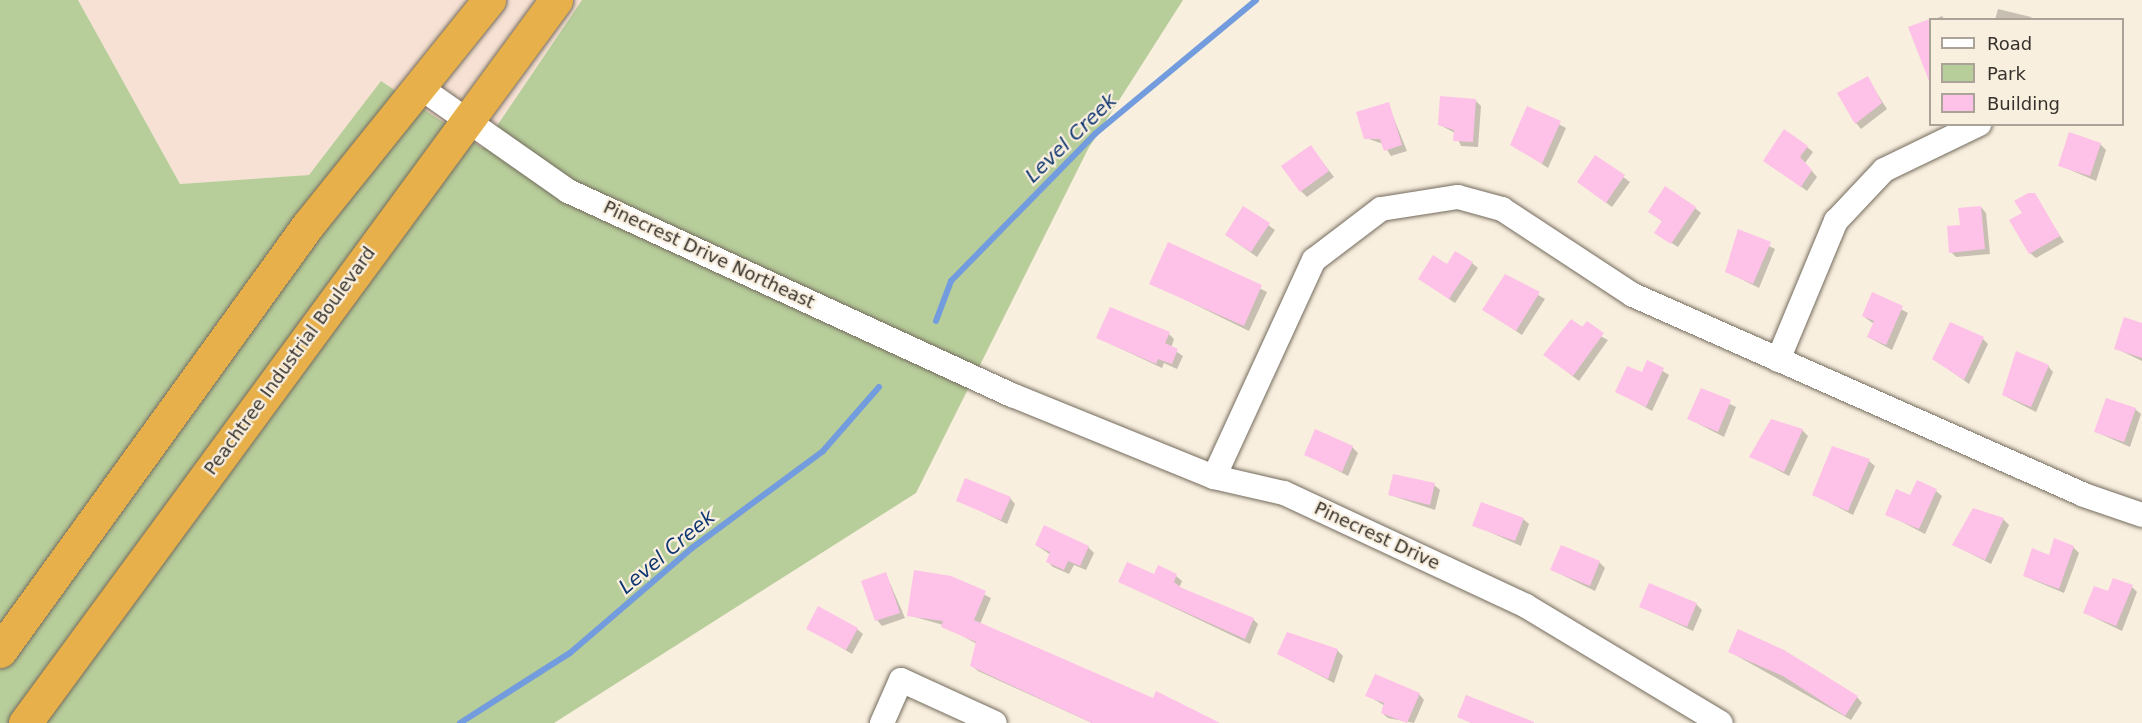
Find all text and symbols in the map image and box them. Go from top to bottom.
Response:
legend [1929,18,2124,126]
text: Road [1987,33,2032,54]
text: Park [1987,63,2026,84]
water label: Level Creek [1020,88,1122,188]
text: Building [1987,93,2060,114]
street label: Pinecrest Drive Northeast [600,196,818,314]
street label: Peachtree Industrial Boulevard [200,243,380,479]
street label: Pinecrest Drive [1311,497,1443,575]
water label: Level Creek [614,505,720,599]

